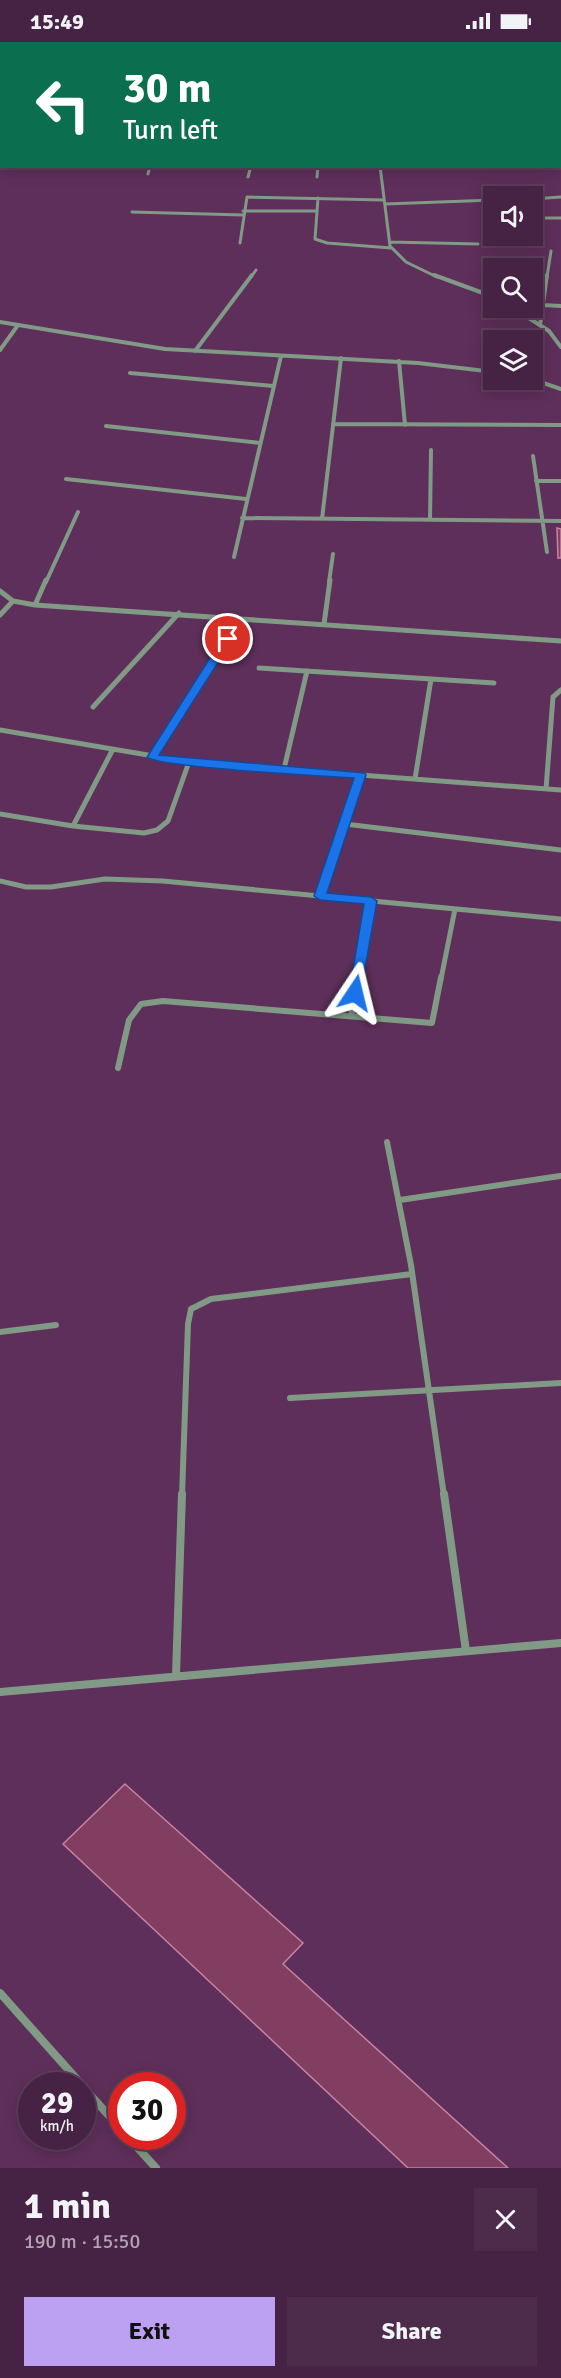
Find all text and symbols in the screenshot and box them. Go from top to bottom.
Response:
text: 15:49 [30,8,84,35]
text: 30 m [123,63,212,114]
icon: left [24,66,102,144]
text: Turn left [123,114,218,147]
map controls [483,186,543,390]
button: sound [483,186,543,246]
button: search [483,258,543,318]
button: layers [483,330,543,390]
pin [202,613,253,664]
icon: arrive [211,622,244,655]
position arrow [323,961,387,1025]
speed limit sign: 30 [108,2072,186,2150]
text: 29 [41,2085,73,2122]
text: km/h [40,2117,74,2135]
text: 1 min [24,2184,111,2229]
button: close [474,2188,537,2251]
text: 190 m · 15:50 [24,2229,140,2254]
button: Exit [24,2297,275,2366]
button: Share [287,2297,537,2366]

